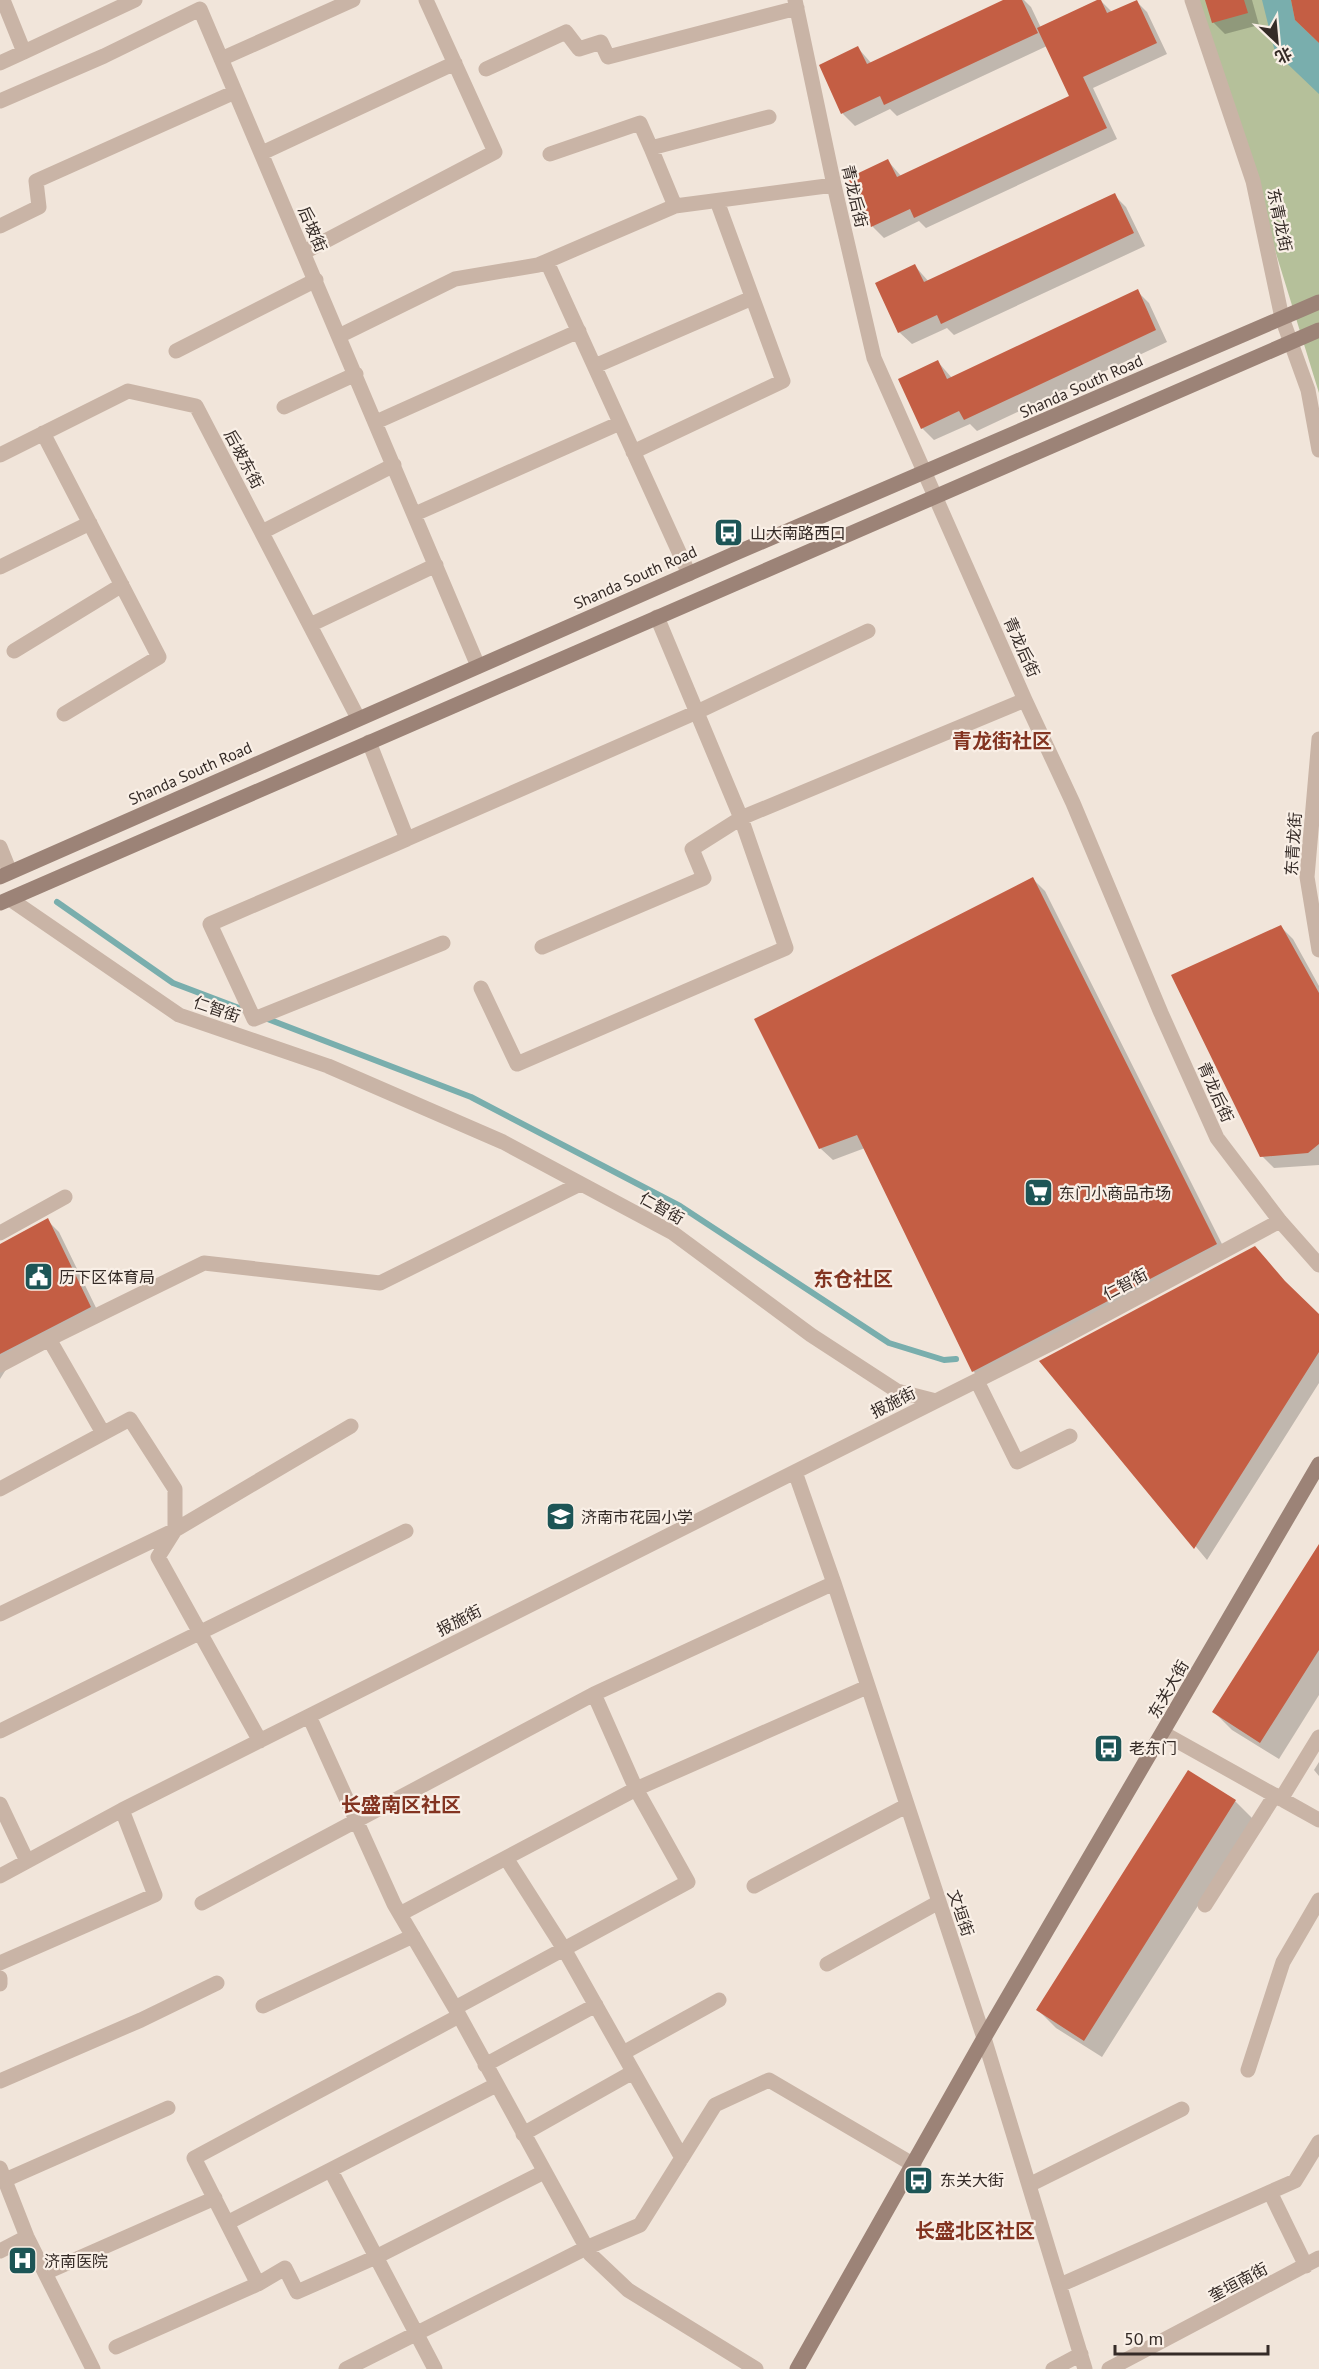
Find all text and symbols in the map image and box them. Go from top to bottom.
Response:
north arrow [1247,12,1307,72]
text: 北 [1272,43,1295,68]
street label: 青龙后街 [838,163,872,229]
street label: 东青龙街 [1264,187,1296,253]
street label: 后坡街 [294,203,332,255]
street label: Shanda South Road [1016,350,1146,422]
street label: 后坡东街 [220,426,268,492]
bus stop icon: 山大南路西口 [713,517,745,549]
place label: 山大南路西口 [750,523,846,543]
street label: Shanda South Road [570,541,700,613]
street label: 青龙后街 [1000,614,1044,680]
district label: 青龙街社区 [952,728,1052,754]
street label: Shanda South Road [125,737,255,809]
street label: 东青龙街 [1281,811,1305,877]
street label: 仁智街 [191,992,243,1026]
street label: 青龙后街 [1194,1059,1238,1125]
supermarket icon: 东门小商品市场 [1022,1177,1054,1209]
place label: 东门小商品市场 [1059,1183,1171,1203]
street label: 仁智街 [636,1188,688,1228]
public building icon: 历下区体育局 [22,1261,54,1293]
street label: 仁智街 [1099,1264,1151,1304]
district label: 东仓社区 [813,1266,893,1292]
place label: 历下区体育局 [59,1267,155,1287]
street label: 报施街 [867,1382,919,1422]
school or university icon: 济南市花园小学 [544,1501,576,1533]
place label: 济南市花园小学 [581,1507,693,1527]
street label: 报施街 [433,1600,485,1640]
street label: 东关大街 [1143,1656,1193,1722]
bus stop icon: 老东门 [1092,1732,1124,1764]
place label: 老东门 [1129,1738,1177,1758]
district label: 长盛南区社区 [341,1792,461,1818]
street label: 文垣街 [944,1887,978,1939]
bus stop icon: 东关大街 [903,2164,935,2196]
place label: 东关大街 [940,2170,1004,2190]
district label: 长盛北区社区 [915,2218,1035,2244]
hospital icon: 济南医院 [7,2245,39,2277]
place label: 济南医院 [44,2251,108,2271]
street label: 奎垣南街 [1205,2258,1271,2306]
scale bar [1115,2318,1268,2356]
text: 50 m [1124,2327,1163,2350]

